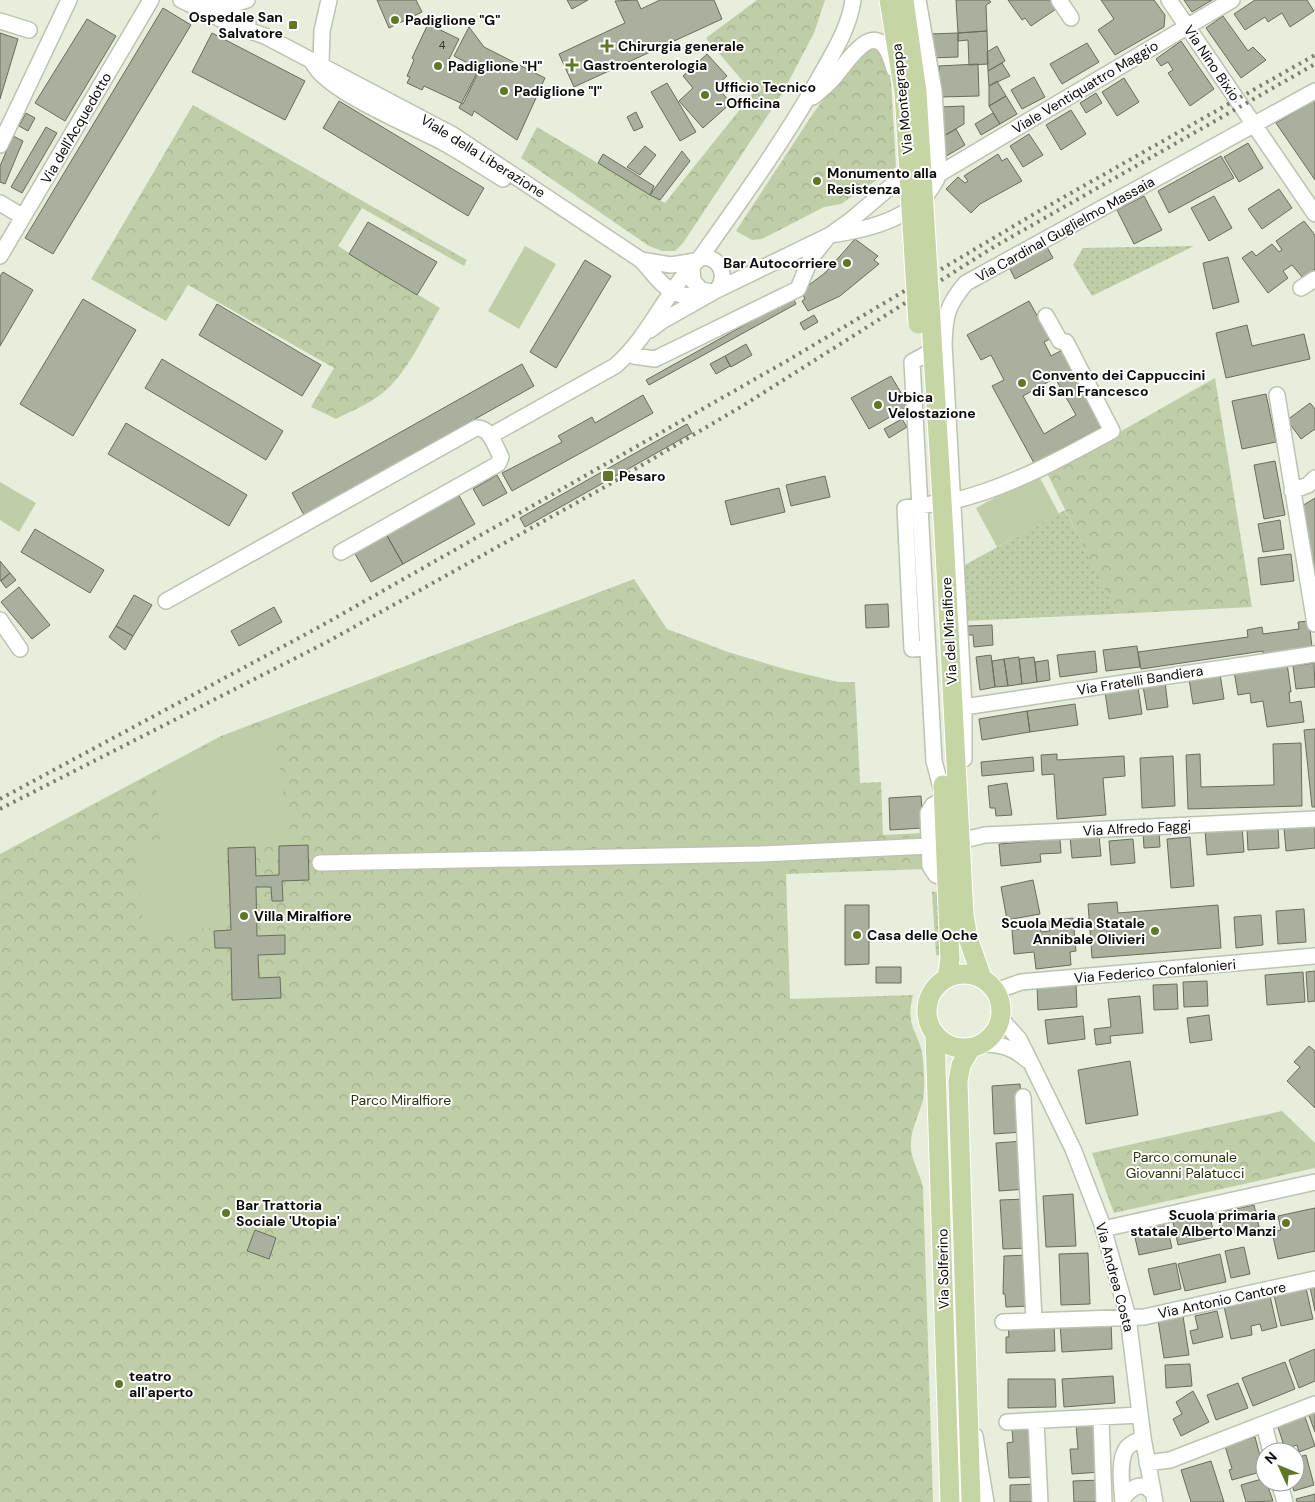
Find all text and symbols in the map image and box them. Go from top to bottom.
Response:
place label: Ospedale San Salvatore [189,8,283,42]
place label: Padiglione "G" [405,11,500,29]
marker: Padiglione "G" [389,14,401,26]
marker: Ospedale San Salvatore [287,19,299,31]
street label: Via Nino Bixio [1180,22,1244,104]
street label: Viale Ventiquattro Maggio [1009,36,1161,138]
place label: Chirurgia generale [618,37,744,55]
house number: 4 [439,38,446,52]
marker: Chirurgia generale [600,39,614,53]
street label: Via Montegrappa [887,43,917,155]
place label: Gastroenterologia [583,56,707,74]
place label: Padiglione "H" [448,57,542,75]
marker: Gastroenterologia [565,58,579,72]
marker: Padiglione "H" [432,60,444,72]
street label: Via dell'Acquedotto [37,69,115,187]
place label: Ufficio Tecnico - Officina [715,78,816,112]
place label: Padiglione "I" [514,82,602,100]
marker: Padiglione "I" [498,85,510,97]
marker: Ufficio Tecnico - Officina [699,89,711,101]
street label: Viale della Liberazione [417,110,549,202]
place label: Monumento alla Resistenza [827,164,937,198]
street label: Via Cardinal Guglielmo Massaia [972,172,1158,286]
marker: Monumento alla Resistenza [811,175,823,187]
place label: Bar Autocorriere [723,254,837,272]
marker: Bar Autocorriere [841,257,853,269]
place label: Convento dei Cappuccini di San Francesco [1032,366,1206,400]
marker: Convento dei Cappuccini di San Francesco [1016,377,1028,389]
place label: Urbica Velostazione [888,388,976,422]
marker: Urbica Velostazione [872,399,884,411]
place label: Pesaro [619,467,665,485]
marker: Pesaro [601,469,615,483]
street label: Via del Miralfiore [937,577,961,685]
street label: Via Fratelli Bandiera [1076,661,1204,699]
street label: Via Alfredo Faggi [1082,816,1192,840]
place label: Villa Miralfiore [254,907,352,925]
marker: Villa Miralfiore [238,910,250,922]
place label: Scuola Media Statale Annibale Olivieri [1001,914,1145,948]
marker: Scuola Media Statale Annibale Olivieri [1149,925,1161,937]
place label: Casa delle Oche [867,926,978,944]
marker: Casa delle Oche [851,929,863,941]
street label: Via Federico Confalonieri [1073,955,1237,987]
park label: Parco Miralfiore [351,1091,451,1109]
park label: Parco comunale Giovanni Palatucci [1126,1148,1244,1182]
place label: Bar Trattoria Sociale 'Utopia' [236,1196,340,1230]
place label: Scuola primaria statale Alberto Manzi [1130,1206,1276,1240]
marker: Bar Trattoria Sociale 'Utopia' [220,1207,232,1219]
marker: Scuola primaria statale Alberto Manzi [1280,1217,1292,1229]
street label: Via Andrea Costa [1092,1220,1138,1334]
street label: Via Solferino [933,1228,953,1310]
street label: Via Antonio Cantore [1156,1278,1288,1322]
place label: teatro all'aperto [129,1367,193,1401]
marker: teatro all'aperto [113,1378,125,1390]
north arrow [1255,1442,1305,1492]
text: N [1261,1448,1281,1468]

